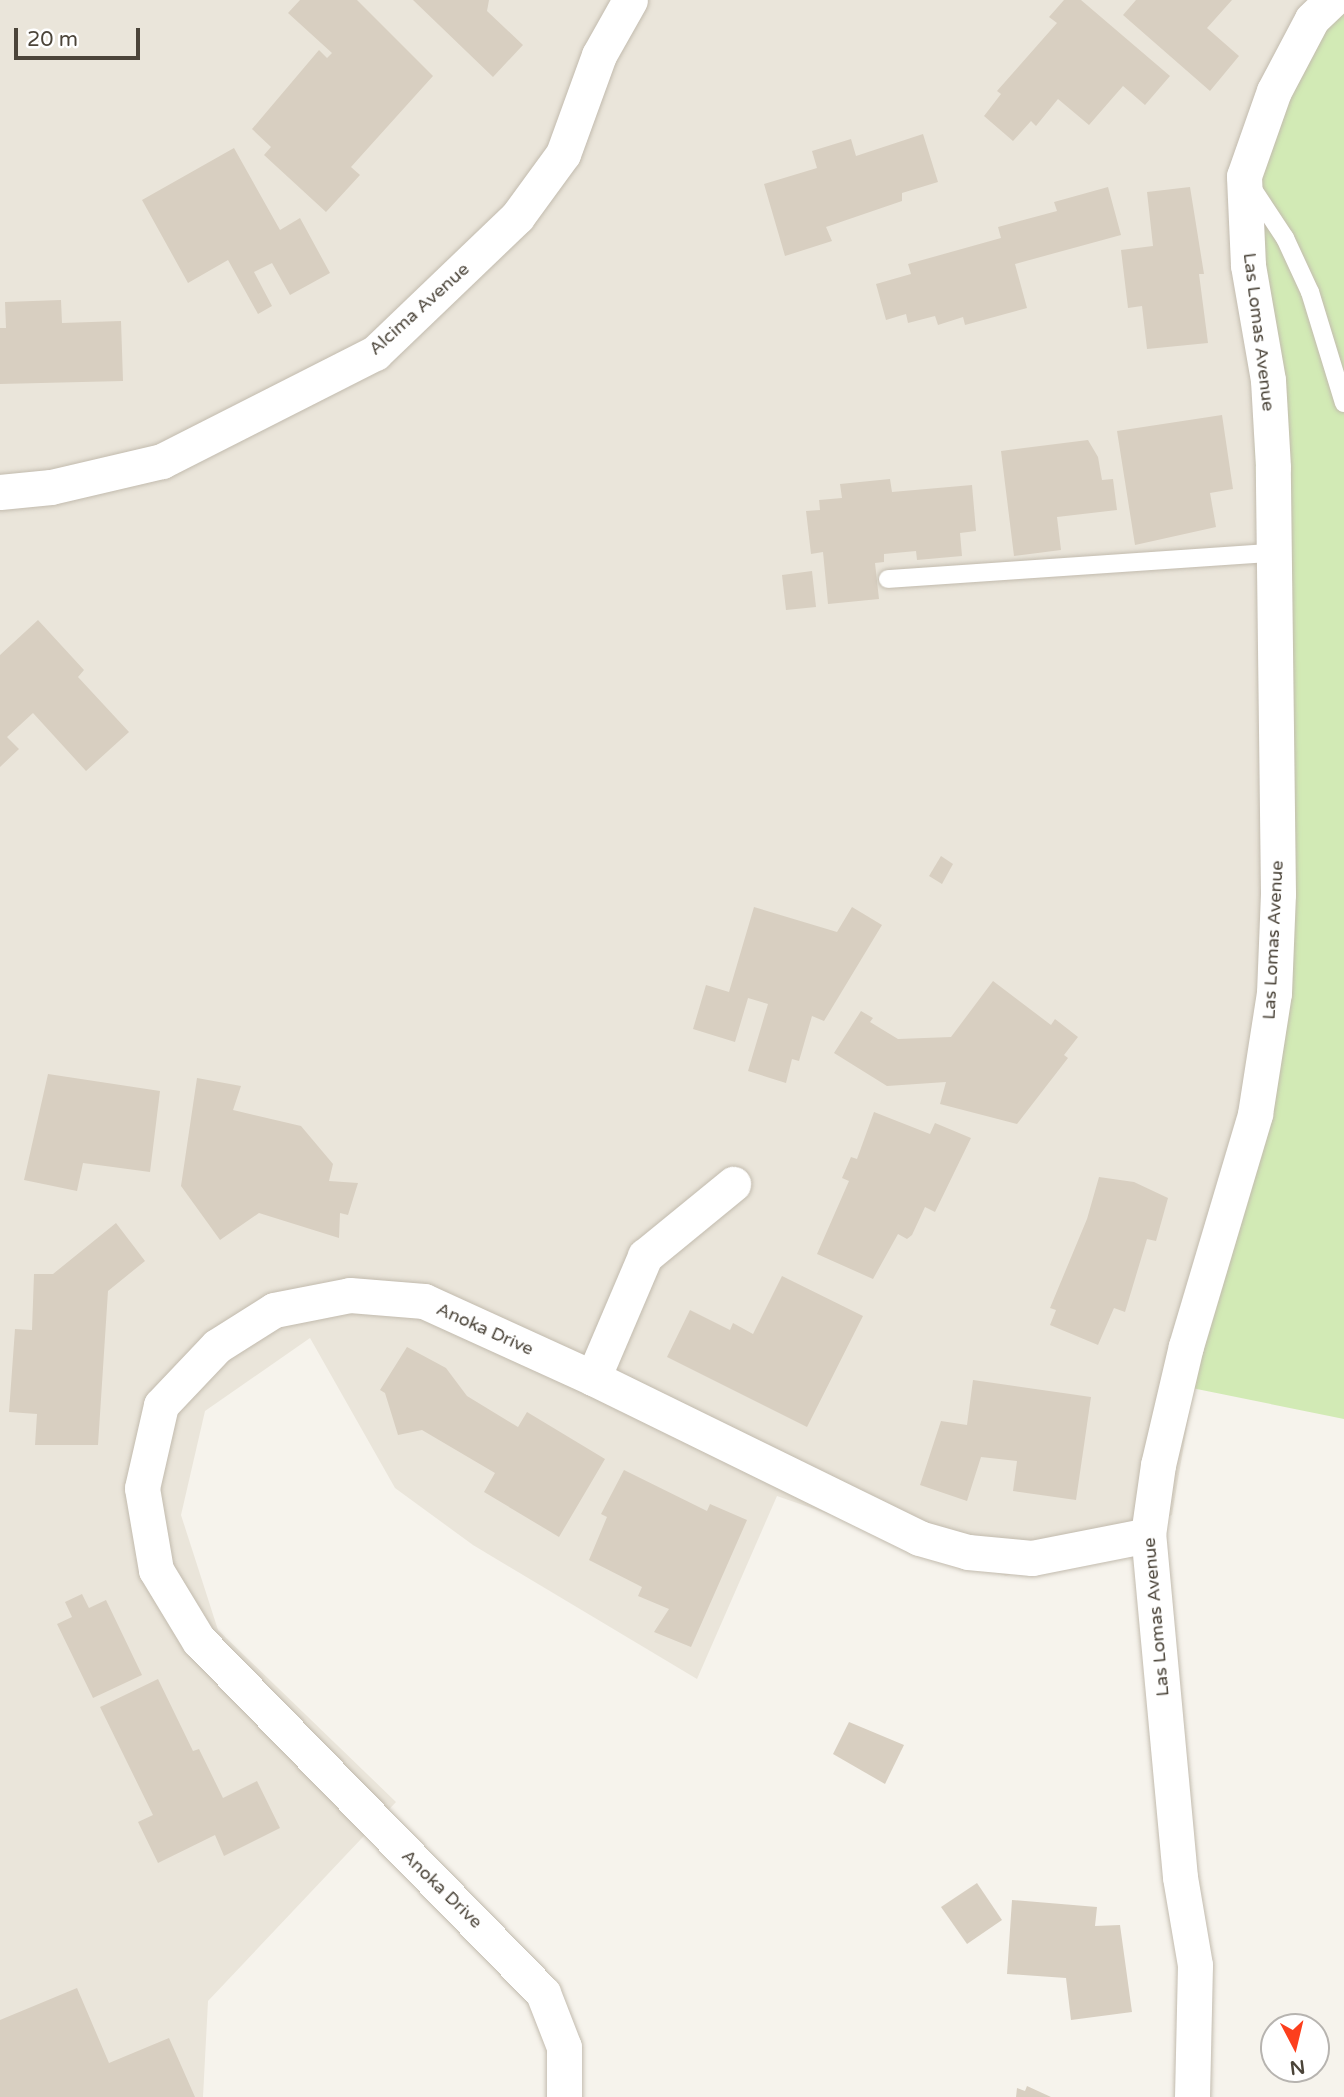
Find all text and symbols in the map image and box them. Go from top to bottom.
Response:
scale bar [18,14,144,58]
text: 20 m [27,27,78,52]
street label: Las Lomas Avenue [1239,252,1279,412]
street label: Alcima Avenue [364,258,474,360]
street label: Las Lomas Avenue [1258,860,1288,1020]
street label: Anoka Drive [433,1298,537,1360]
street label: Las Lomas Avenue [1138,1537,1174,1697]
street label: Anoka Drive [397,1845,487,1933]
north arrow [1260,2013,1330,2083]
text: N [1288,2055,1306,2079]

